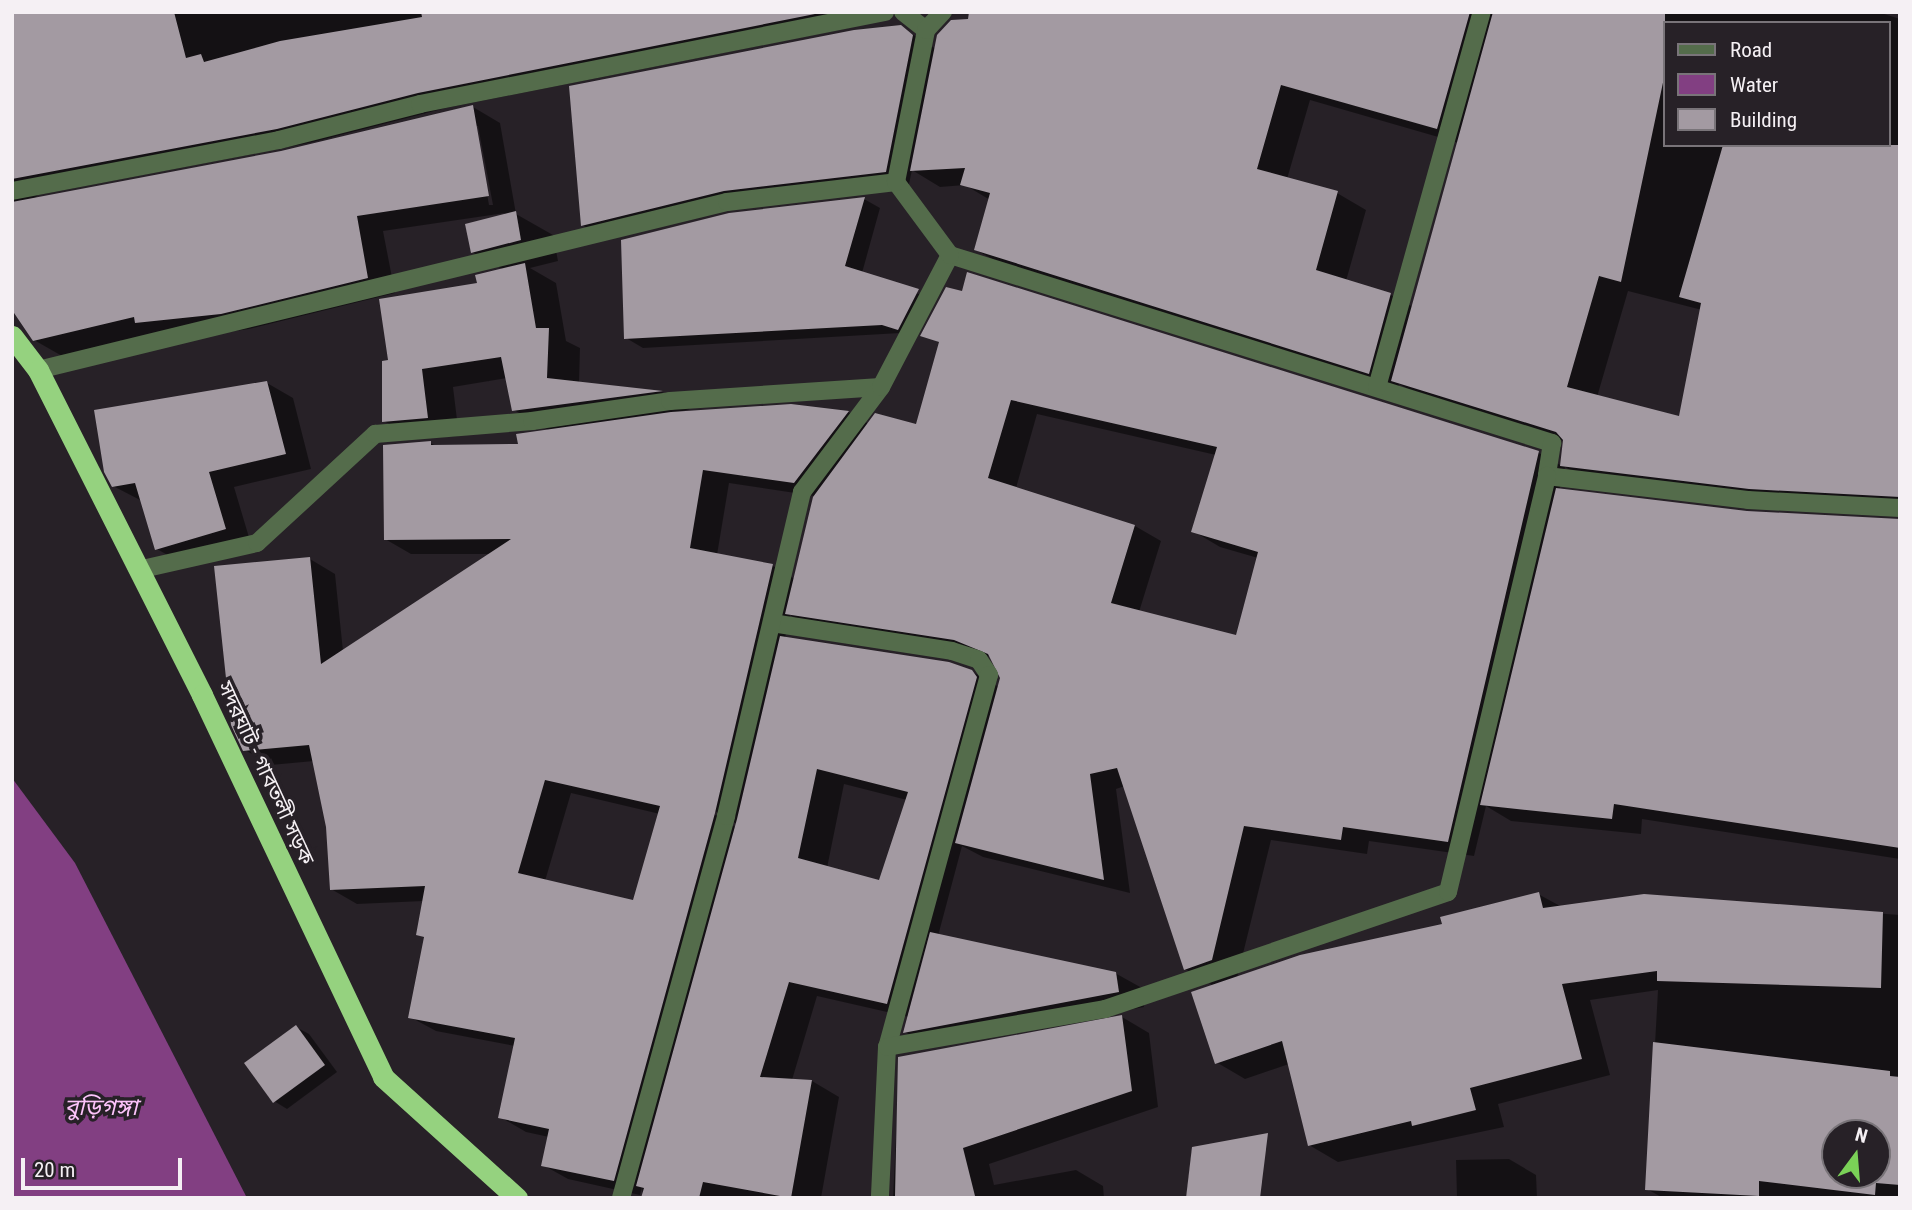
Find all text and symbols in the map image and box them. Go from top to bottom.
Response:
legend [1664,21,1891,147]
text: Road [1730,38,1772,62]
text: Water [1730,73,1778,97]
text: Building [1730,108,1797,132]
street label: সদরঘাট - গাবতলী সড়ক [212,677,320,869]
water label: বুড়িগঙ্গা [64,1094,138,1122]
north arrow [1821,1119,1891,1189]
text: N [1853,1123,1870,1148]
scale bar [24,1144,186,1188]
text: 20 m [34,1158,75,1182]

